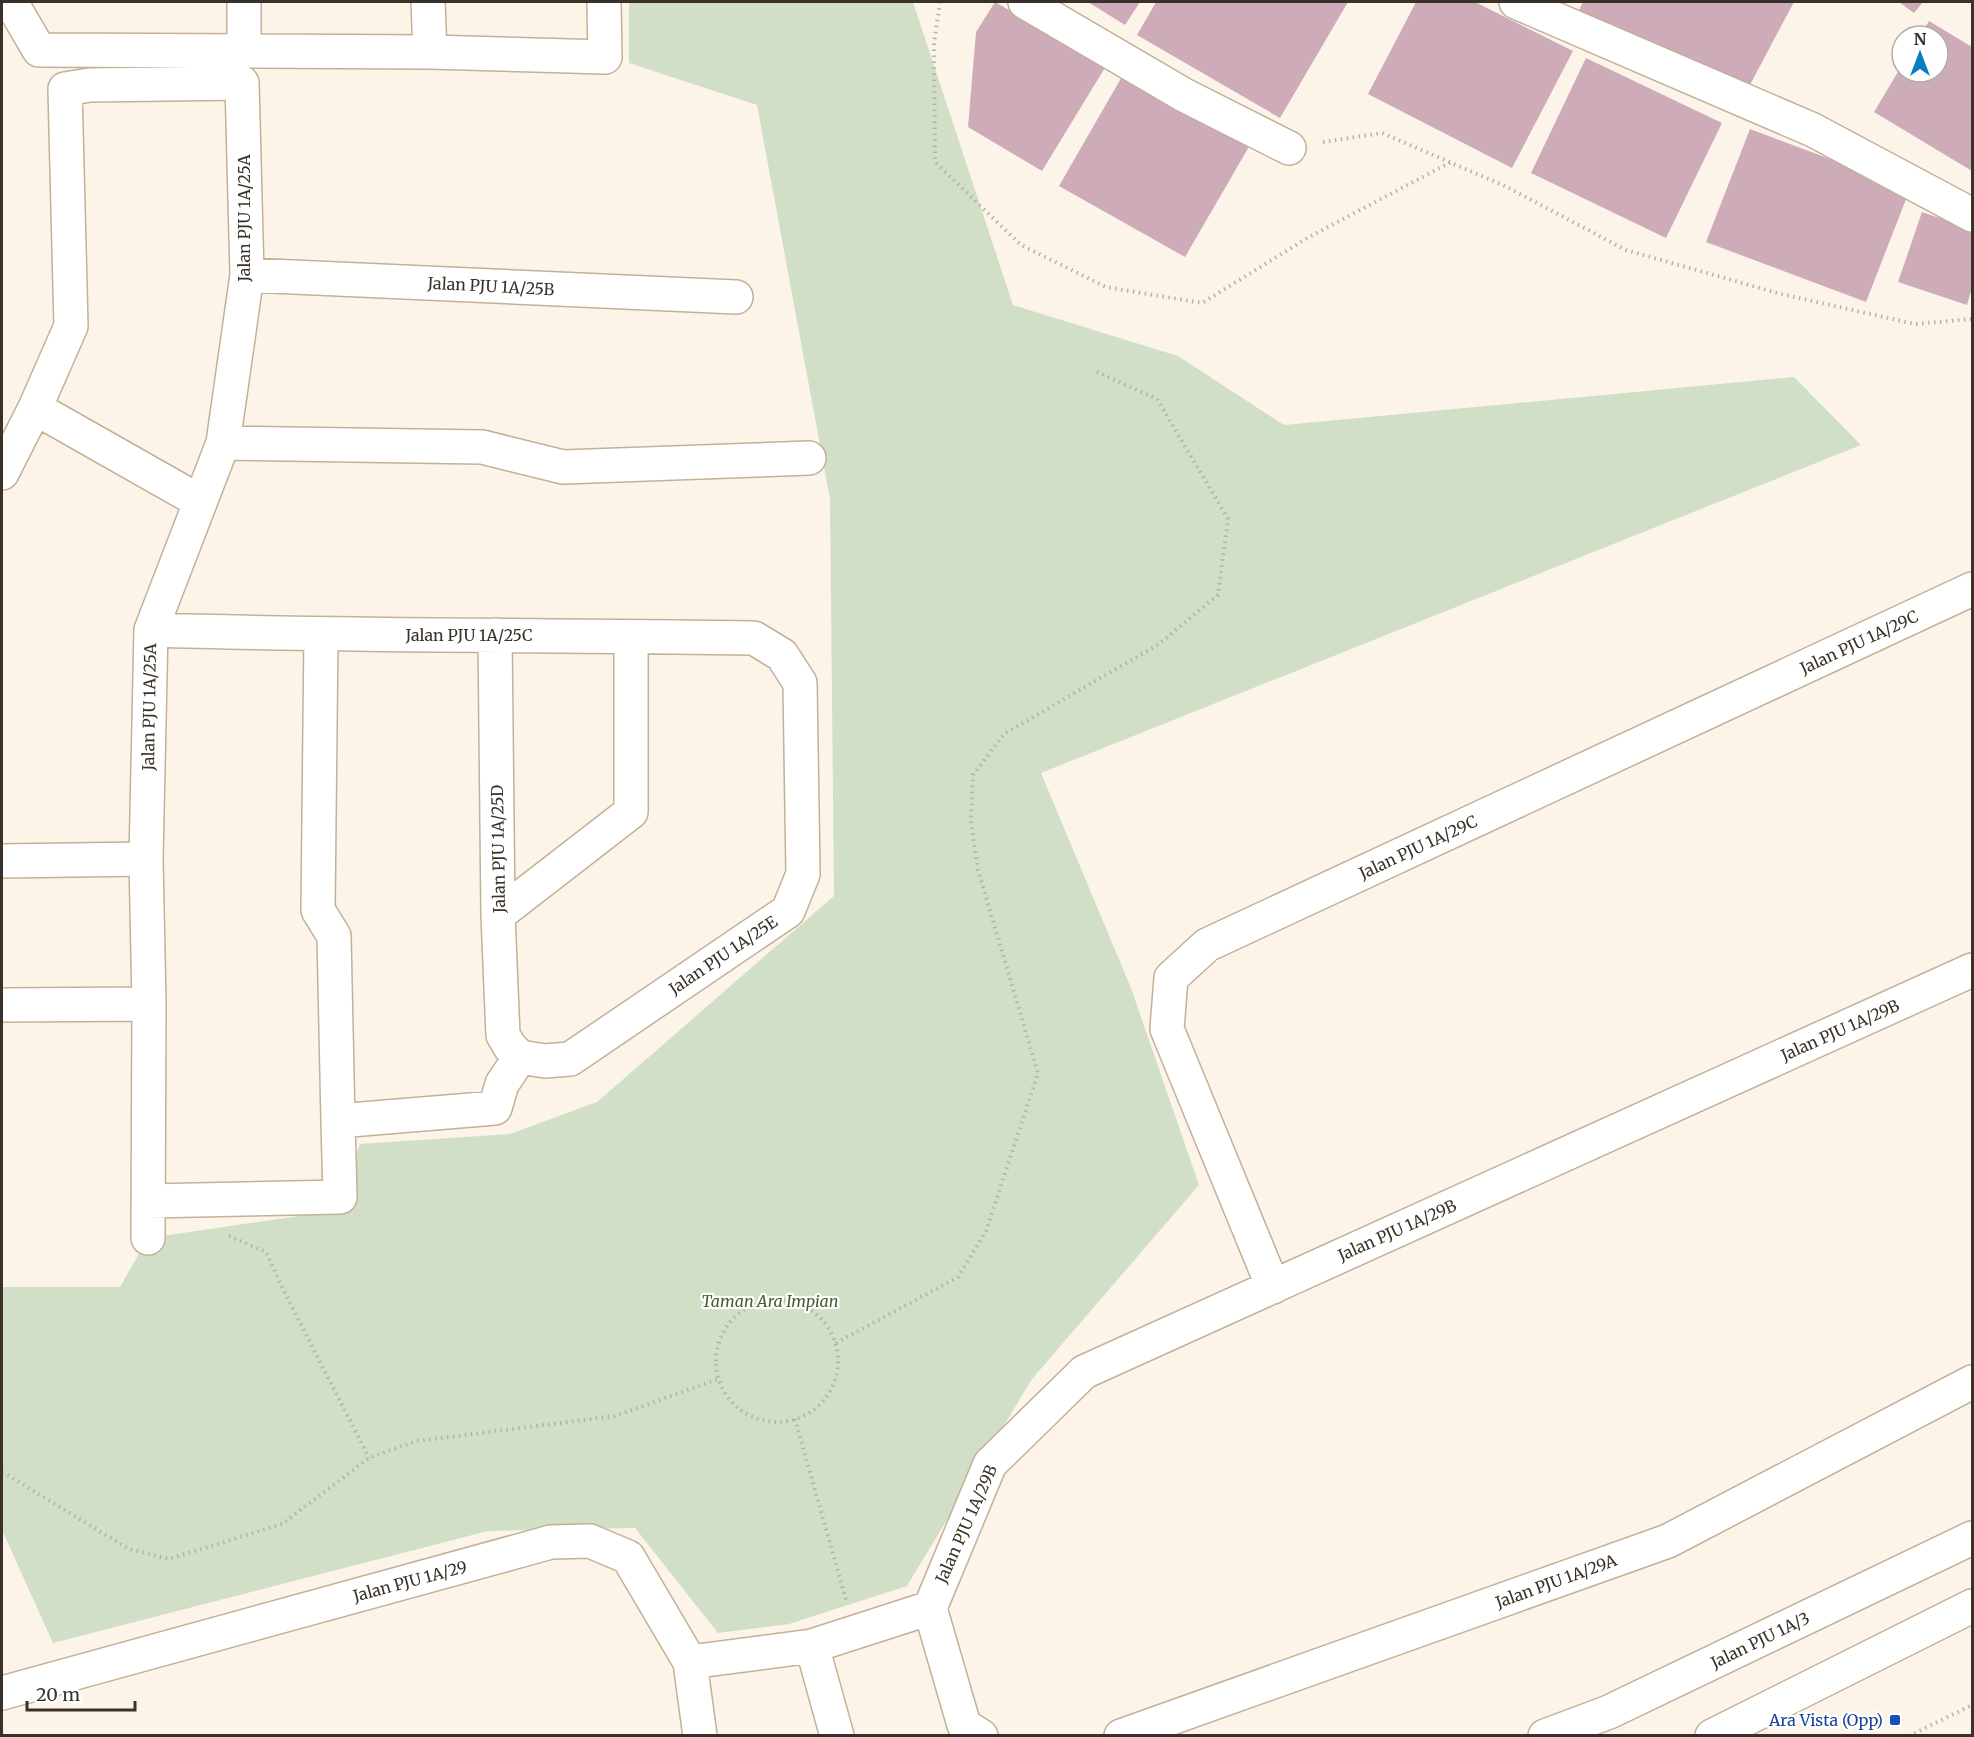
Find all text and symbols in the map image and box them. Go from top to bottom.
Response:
north arrow [1890,24,1950,84]
text: N [1914,29,1927,49]
street label: Jalan PJU 1A/25A [234,154,254,283]
street label: Jalan PJU 1A/25B [426,273,555,299]
street label: Jalan PJU 1A/29C [1796,606,1921,679]
street label: Jalan PJU 1A/25C [404,625,533,645]
street label: Jalan PJU 1A/25A [138,642,160,772]
street label: Jalan PJU 1A/25D [487,785,509,914]
street label: Jalan PJU 1A/29C [1355,811,1480,884]
street label: Jalan PJU 1A/25E [664,911,782,999]
street label: Jalan PJU 1A/29B [1777,995,1902,1065]
street label: Jalan PJU 1A/29B [1334,1195,1459,1265]
park label: Taman Ara Impian [702,1291,838,1311]
street label: Jalan PJU 1A/29B [931,1462,1001,1587]
street label: Jalan PJU 1A/29A [1492,1550,1620,1613]
street label: Jalan PJU 1A/29 [350,1556,469,1606]
street label: Jalan PJU 1A/3 [1706,1607,1813,1673]
scale bar [27,1674,135,1712]
text: 20 m [36,1683,80,1706]
place label: Ara Vista (Opp) [1768,1710,1883,1730]
marker: Ara Vista (Opp) [1888,1713,1902,1727]

